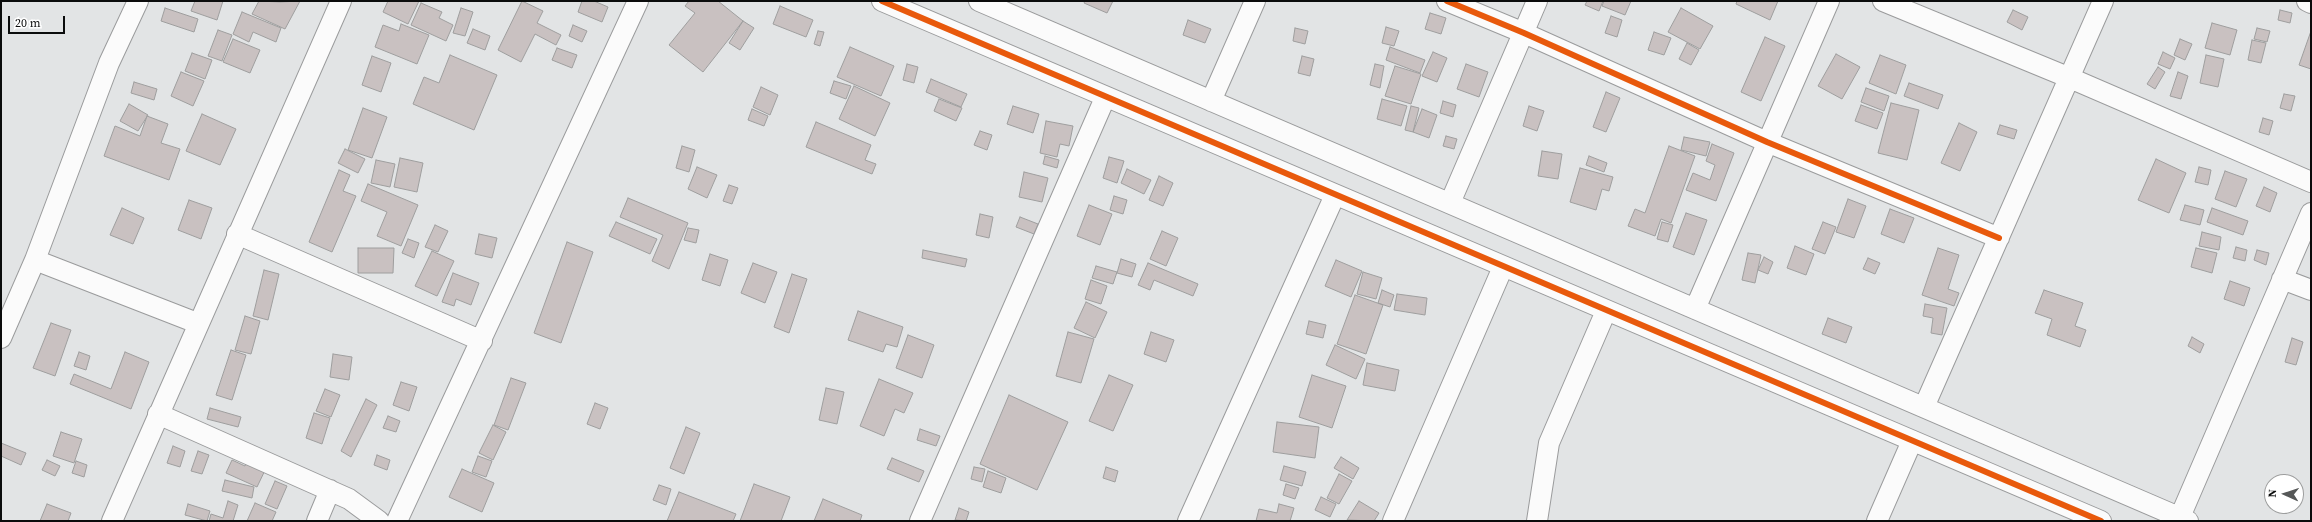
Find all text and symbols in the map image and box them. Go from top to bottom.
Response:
scale bar [10,8,67,34]
text: 20 m [15,15,41,31]
north arrow [2264,474,2304,514]
text: N [2265,489,2280,498]

